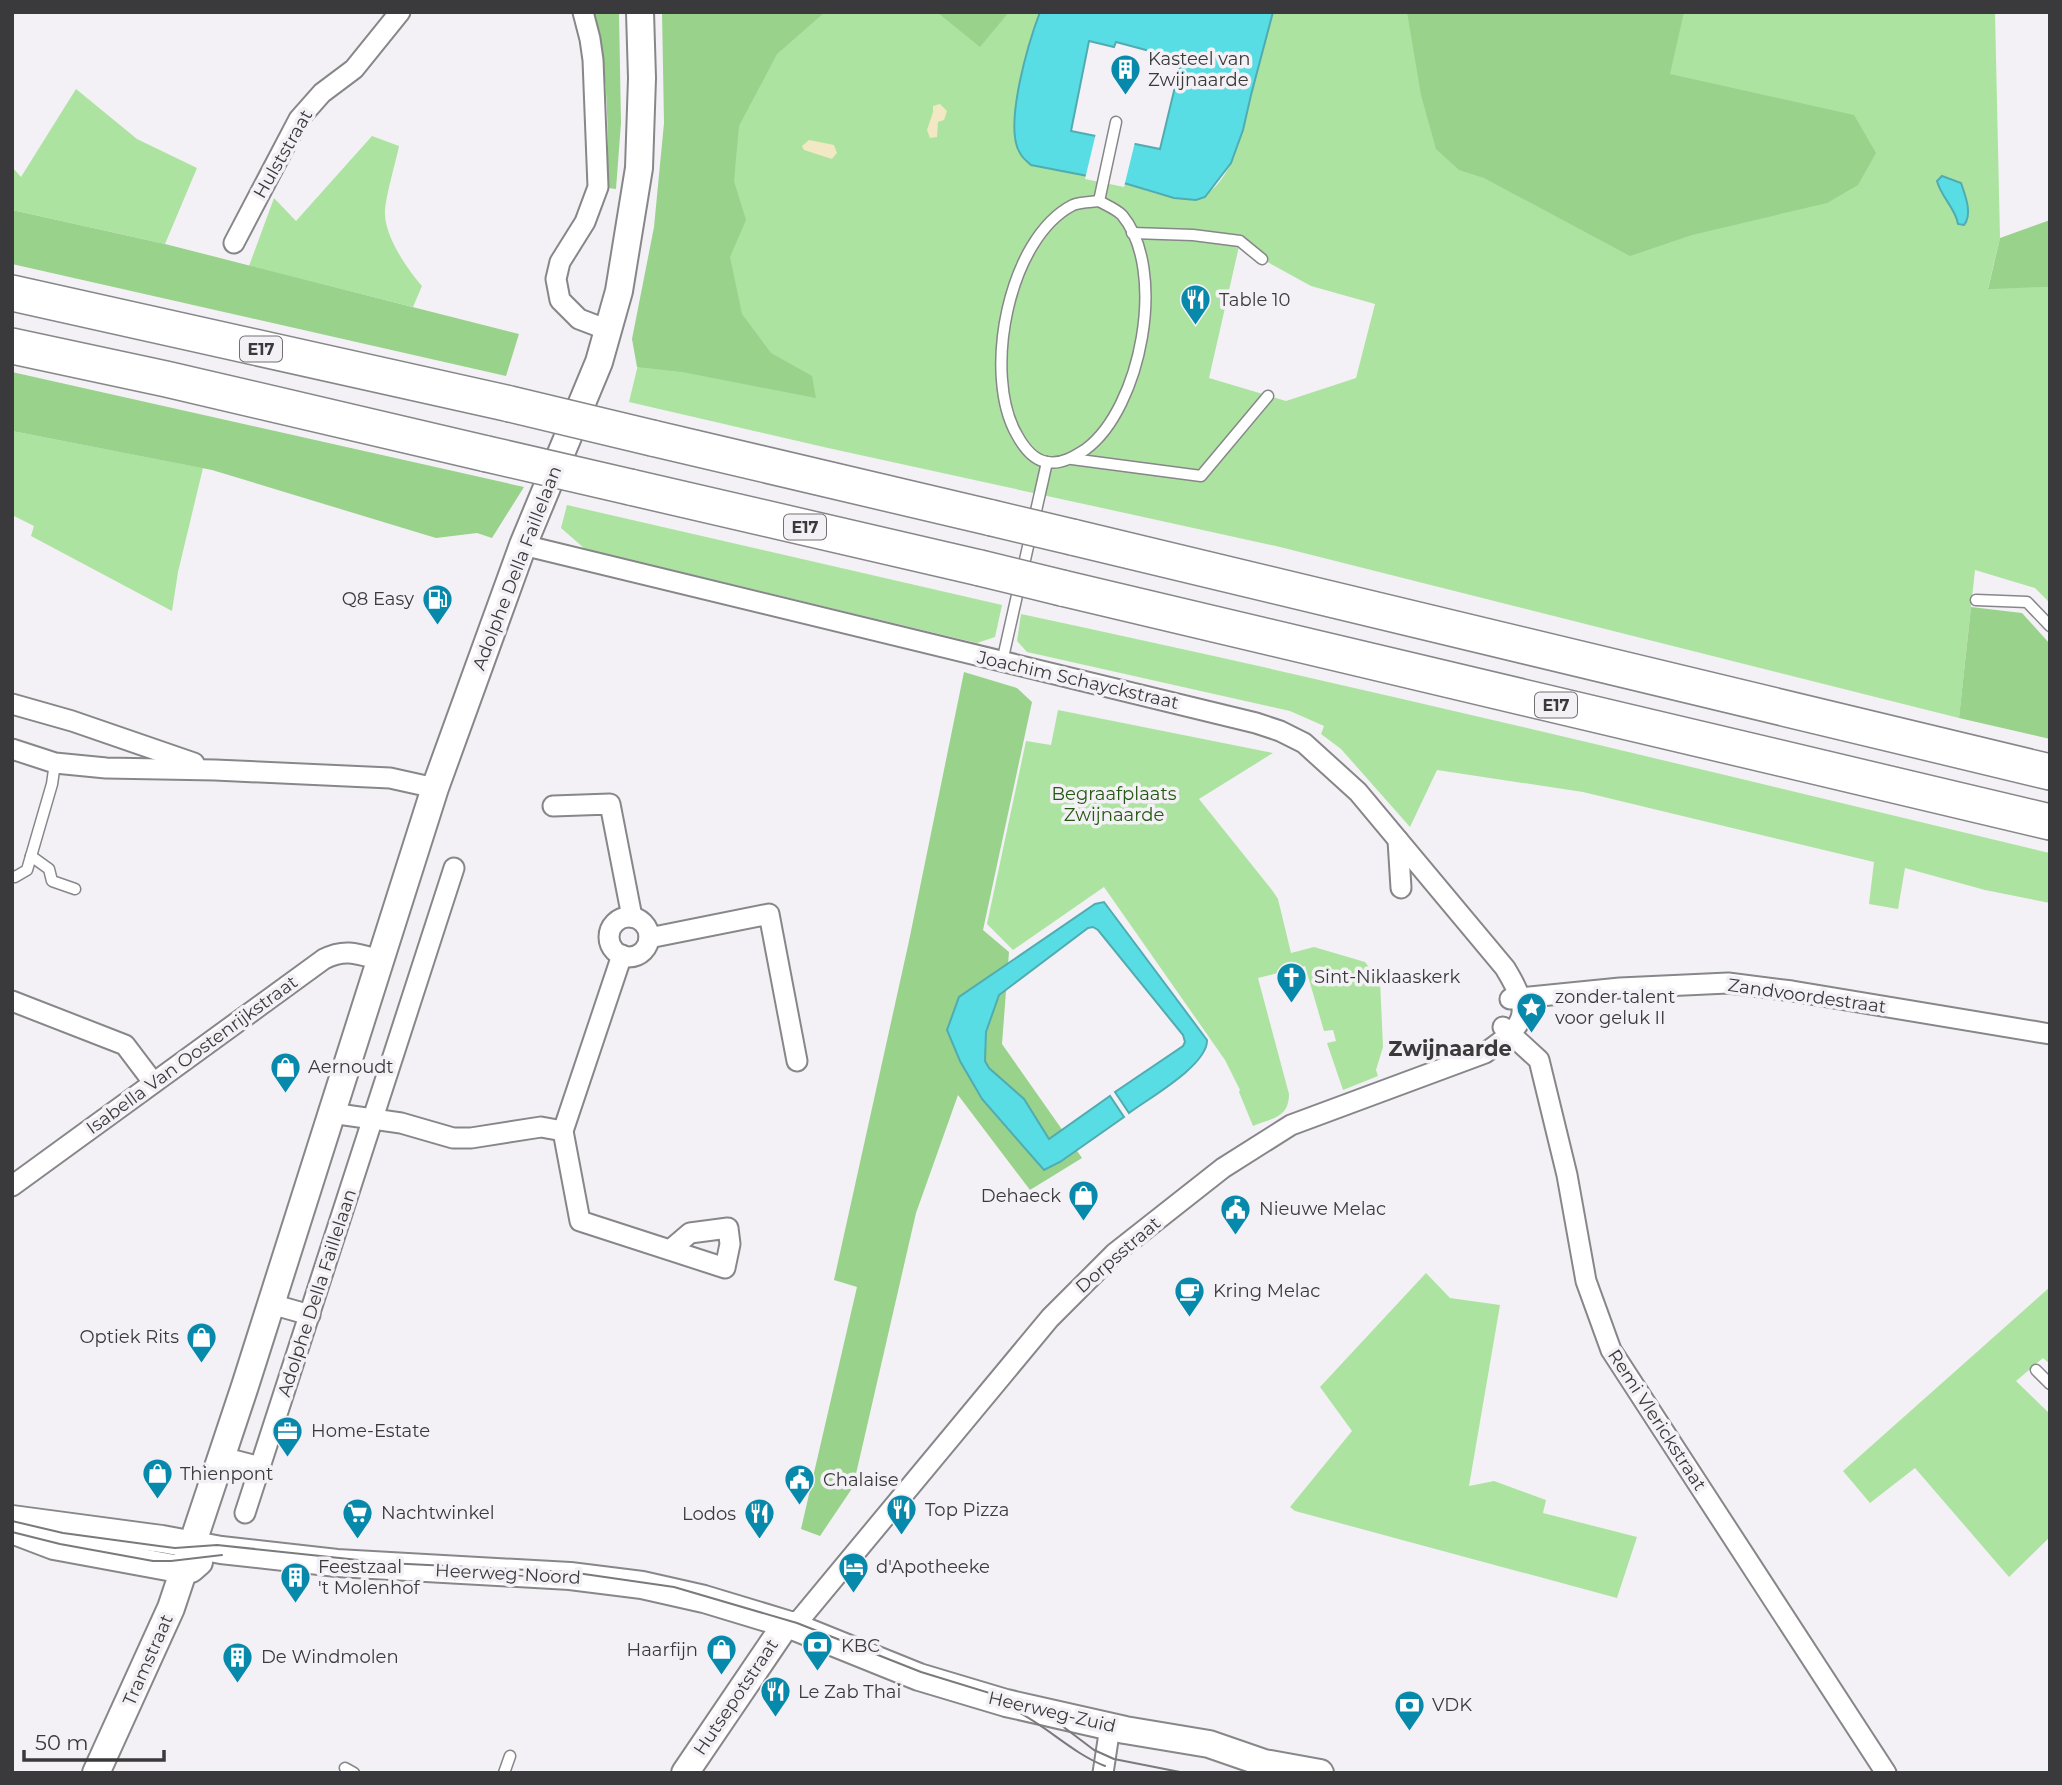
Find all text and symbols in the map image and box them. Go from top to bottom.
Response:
place label: Kasteel van Zwijnaarde [1148,48,1250,91]
building icon: Kasteel van Zwijnaarde [1108,52,1142,96]
street label: Hulststraat [249,106,317,202]
restaurant icon: Table 10 [1179,283,1213,327]
place label: Table 10 [1219,289,1290,311]
road number: E17 [240,336,282,362]
street label: Adolphe Della Faillelaan [468,463,566,673]
road number: E17 [784,514,826,540]
fuel station icon: Q8 Easy [420,582,454,626]
place label: Q8 Easy [342,588,414,610]
street label: Joachim Schayckstraat [974,646,1181,714]
road number: E17 [1535,692,1577,718]
park label: Begraafplaats Zwijnaarde [1052,783,1177,826]
church icon: Sint-Niklaaskerk [1274,960,1308,1004]
place label: Sint-Niklaaskerk [1314,966,1461,988]
street label: Isabella Van Oostenrijkstraat [82,971,302,1139]
street label: Zandvoordestraat [1726,974,1888,1018]
place label: zonder talent voor geluk II [1555,986,1675,1029]
place icon: zonder talent voor geluk II [1515,990,1549,1034]
district label: Zwijnaarde [1388,1036,1512,1061]
shop icon: Aernoudt [268,1050,302,1094]
place label: Aernoudt [308,1056,394,1078]
shop icon: Dehaeck [1067,1179,1101,1223]
place label: Dehaeck [981,1185,1061,1207]
street label: Adolphe Della Faillelaan [273,1186,361,1400]
public building icon: Nieuwe Melac [1219,1192,1253,1236]
place label: Nieuwe Melac [1259,1198,1386,1220]
street label: Dorpsstraat [1071,1212,1165,1298]
cafe icon: Kring Melac [1173,1274,1207,1318]
place label: Kring Melac [1213,1280,1320,1302]
shop icon: Optiek Rits [185,1320,219,1364]
place label: Optiek Rits [79,1326,179,1348]
street label: Remi Vlerickstraat [1603,1345,1711,1495]
office icon: Home-Estate [271,1414,305,1458]
place label: Home-Estate [311,1420,430,1442]
shop icon: Thienpont [140,1457,174,1501]
place label: Thienpont [180,1463,273,1485]
public building icon: Chalaise [783,1463,817,1507]
place label: Chalaise [823,1469,899,1491]
restaurant icon: Top Pizza [885,1493,919,1537]
supermarket icon: Nachtwinkel [341,1496,375,1540]
restaurant icon: Lodos [742,1497,776,1541]
place label: Top Pizza [925,1499,1009,1521]
place label: Nachtwinkel [381,1502,494,1524]
place label: Lodos [682,1503,736,1525]
hotel icon: d'Apotheeke [836,1550,870,1594]
place label: Feestzaal 't Molenhof [318,1556,420,1599]
place label: d'Apotheeke [876,1556,990,1578]
street label: Heerweg-Noord [435,1559,581,1589]
building icon: Feestzaal 't Molenhof [278,1560,312,1604]
street label: Tramstraat [118,1611,178,1709]
bank icon: KBC [801,1629,835,1673]
shop icon: Haarfijn [704,1633,738,1677]
street label: Hutsepotstraat [689,1635,783,1759]
place label: KBC [841,1635,880,1657]
place label: Haarfijn [627,1639,698,1661]
building icon: De Windmolen [221,1640,255,1684]
place label: De Windmolen [261,1646,399,1668]
restaurant icon: Le Zab Thai [758,1675,792,1719]
place label: Le Zab Thai [798,1681,901,1703]
street label: Heerweg-Zuid [986,1687,1118,1737]
bank icon: VDK [1392,1688,1426,1732]
place label: VDK [1432,1694,1472,1716]
scale bar [24,1718,164,1762]
text: 50 m [35,1730,89,1755]

